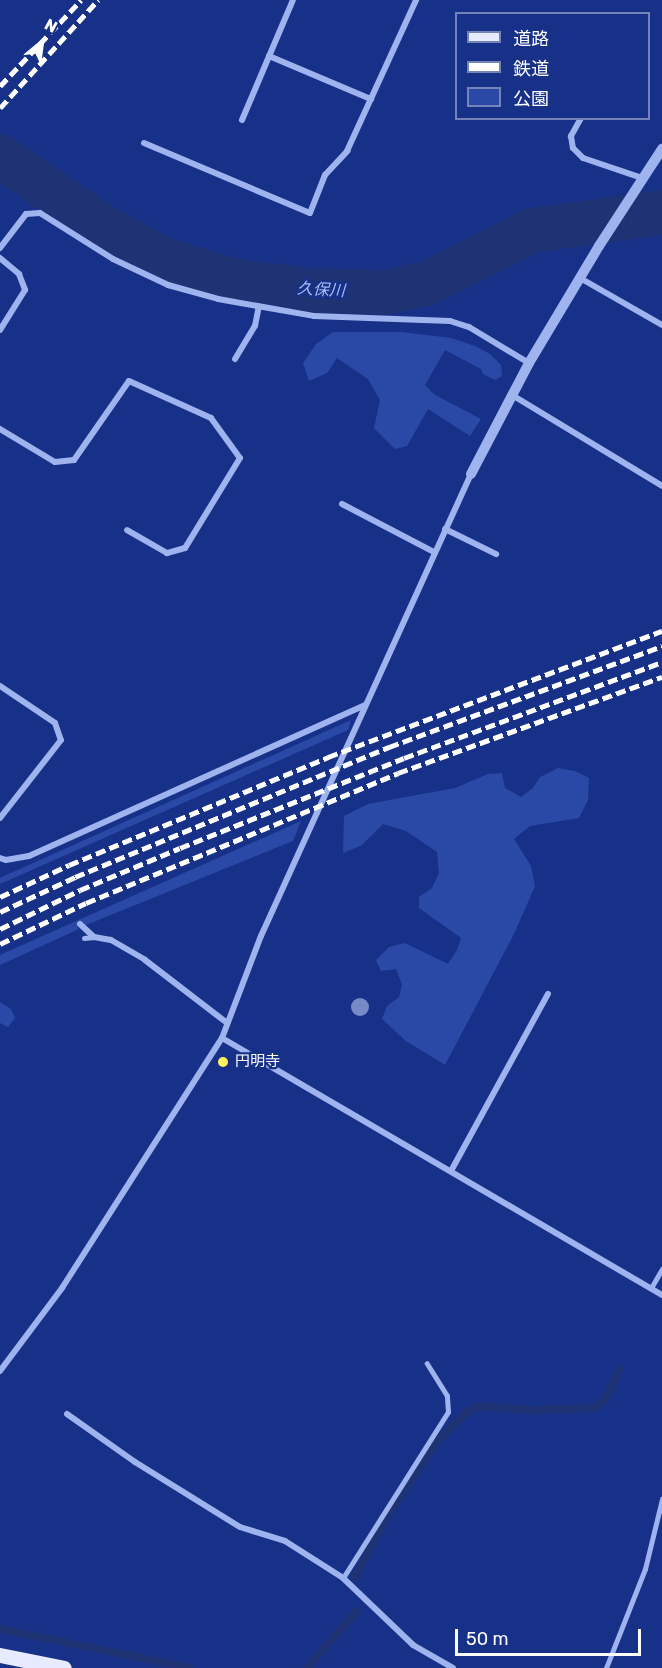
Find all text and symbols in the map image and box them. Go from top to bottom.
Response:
north arrow [12,12,72,72]
legend [455,12,650,120]
text: N [41,15,61,37]
text: 道路 [513,28,549,50]
text: 鉄道 [513,58,549,80]
text: 公園 [513,88,549,110]
water label: 久保川 [297,279,345,301]
place label: 円明寺 [235,1053,280,1071]
marker: 円明寺 [216,1055,230,1069]
scale bar [458,1617,644,1655]
text: 50 m [466,1628,509,1650]

